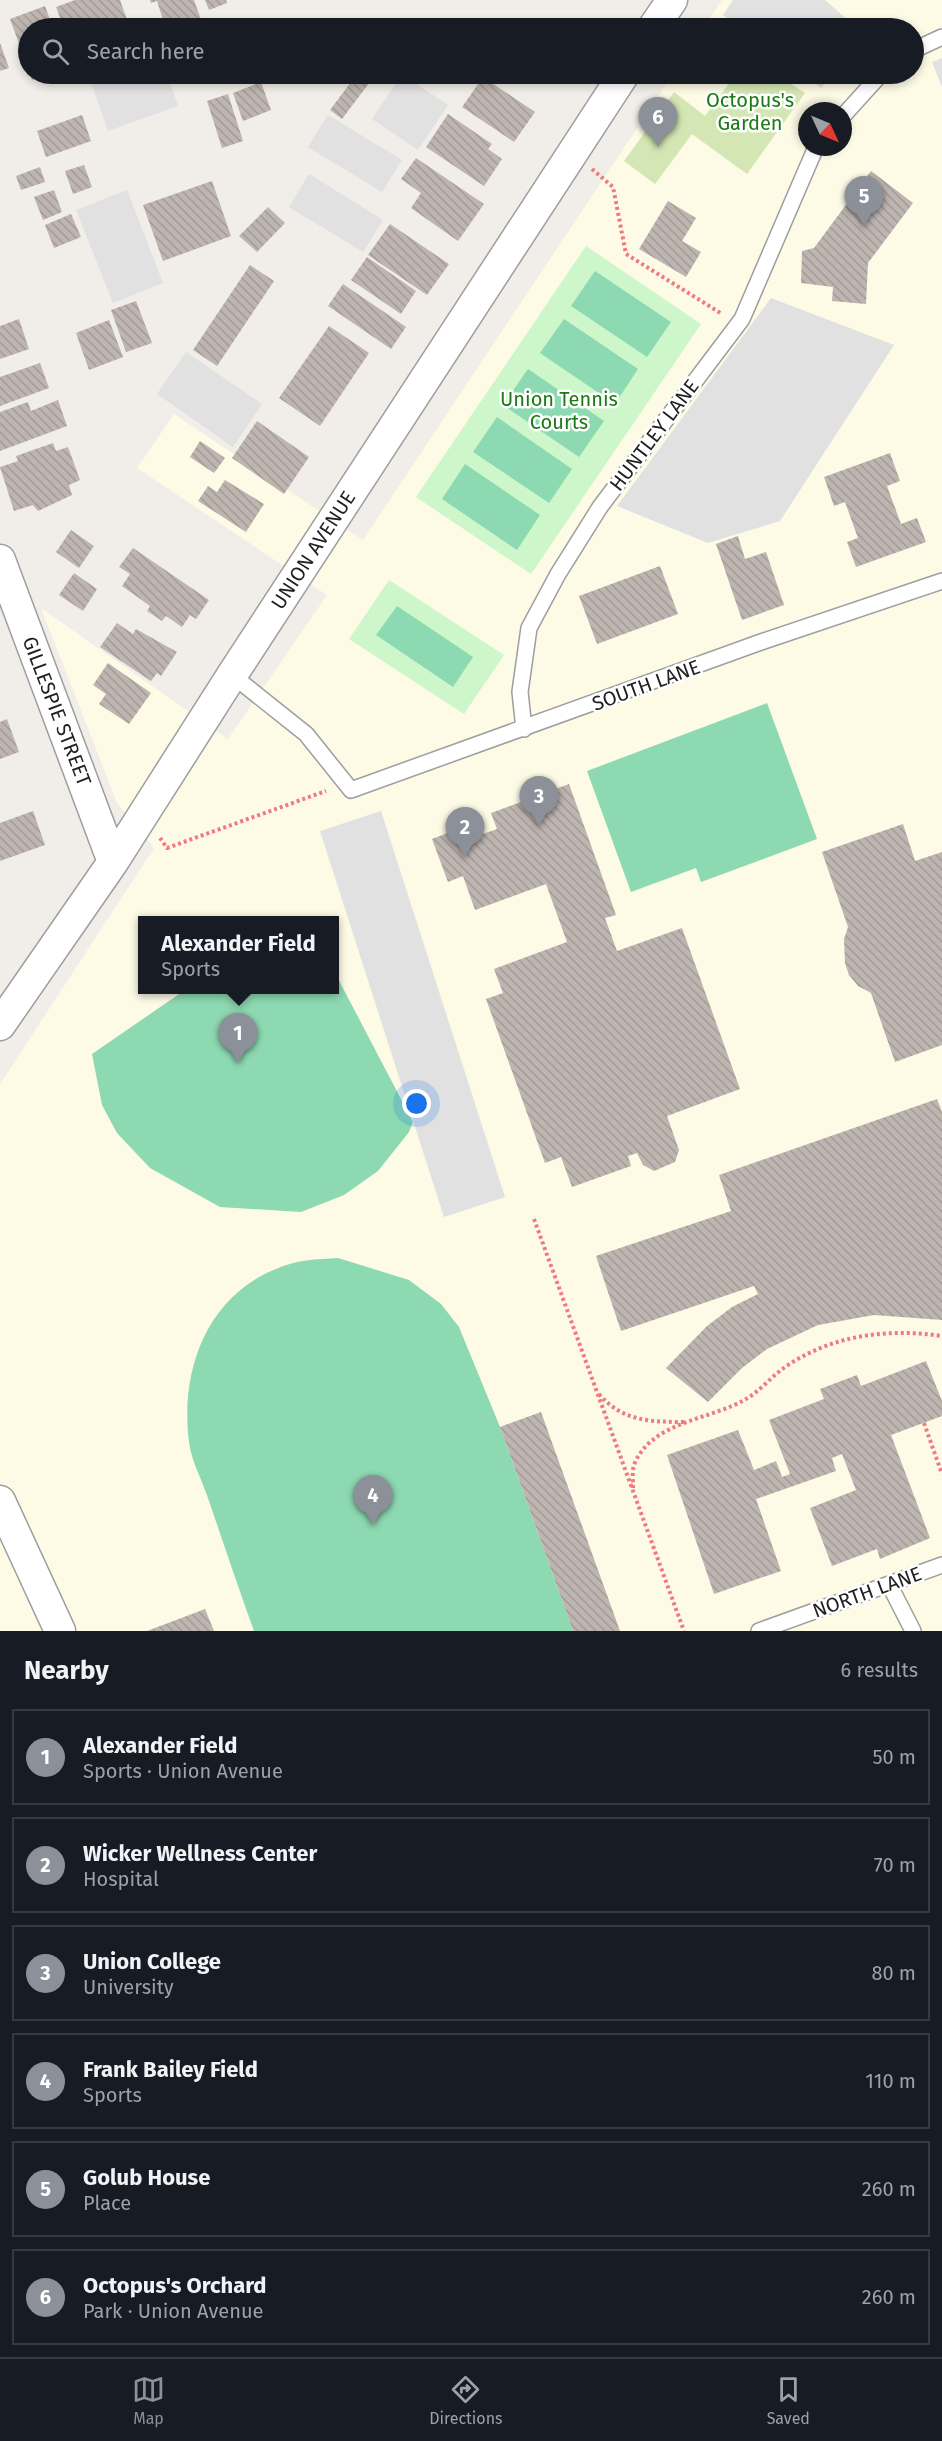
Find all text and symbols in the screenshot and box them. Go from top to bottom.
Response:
search box [18,18,924,84]
icon: search [39,35,72,68]
text: Search here [87,38,205,65]
park label: Octopus's Garden [706,88,794,135]
pin: 6 [638,98,678,147]
north arrow [798,102,852,156]
pin: 5 [844,176,884,226]
street label: HUNTLEY LANE [604,374,704,496]
park label: Union Tennis Courts [500,387,618,434]
street label: UNION AVENUE [266,486,360,614]
street label: GILLESPIE STREET [17,633,97,790]
street label: SOUTH LANE [589,654,703,716]
pin: 3 [520,776,558,826]
pin: 2 [446,808,484,857]
popup [138,916,339,994]
text: Alexander Field [161,930,316,957]
text: Sports [161,957,220,981]
pin: 1 [218,1014,258,1063]
your location [402,1089,431,1118]
pin: 4 [354,1476,392,1525]
street label: NORTH LANE [809,1561,925,1623]
text: Nearby [24,1655,109,1686]
text: 6 results [841,1658,918,1682]
text: Alexander Field [83,1732,237,1759]
text: 1 [41,1745,50,1769]
text: 50 m [872,1745,916,1769]
text: Sports · Union Avenue [83,1759,283,1783]
text: Wicker Wellness Center [83,1840,317,1867]
text: 2 [40,1853,51,1877]
text: 70 m [874,1853,916,1877]
text: Hospital [83,1867,159,1891]
text: Union College [83,1948,221,1975]
text: 3 [40,1961,51,1985]
text: 80 m [871,1961,916,1985]
text: University [83,1975,174,1999]
text: Frank Bailey Field [83,2056,258,2083]
text: 4 [40,2069,51,2093]
text: 110 m [865,2069,916,2093]
text: Sports [83,2083,142,2107]
text: Golub House [83,2164,210,2191]
text: 5 [40,2177,51,2201]
text: 260 m [862,2177,916,2201]
text: Place [83,2191,131,2215]
text: Octopus's Orchard [83,2272,267,2299]
text: 6 [40,2285,51,2309]
text: 260 m [862,2285,916,2309]
text: Park · Union Avenue [83,2299,263,2323]
tab: Map [132,2373,165,2428]
tab: Directions [429,2373,503,2428]
tab: Saved [767,2373,810,2428]

